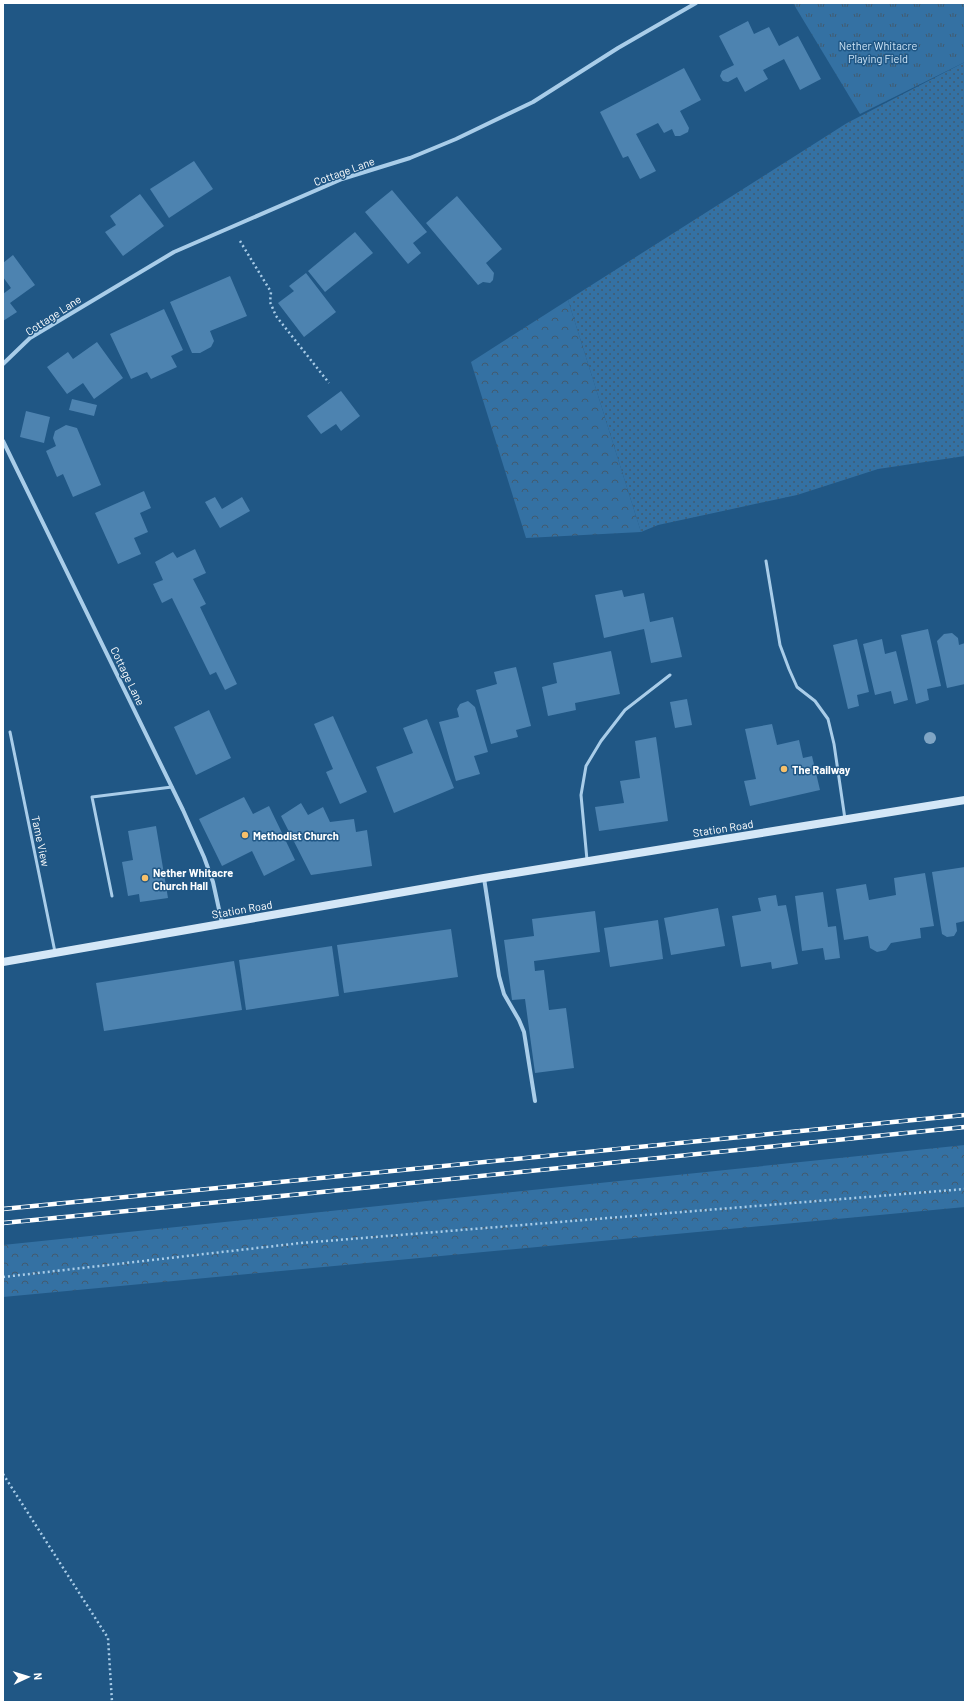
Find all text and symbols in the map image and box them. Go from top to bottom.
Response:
park label: Nether Whitacre Playing Field [839,39,917,65]
street label: Cottage Lane [312,154,376,188]
street label: Cottage Lane [23,292,83,338]
street label: Cottage Lane [108,644,148,708]
place label: The Railway [792,763,851,776]
marker: The Railway [779,764,789,774]
street label: Tame View [29,814,53,868]
street label: Station Road [692,817,754,839]
place label: Methodist Church [253,829,339,842]
marker: Methodist Church [240,830,250,840]
place label: Nether Whitacre Church Hall [153,866,233,892]
marker: Nether Whitacre Church Hall [140,873,150,883]
street label: Station Road [211,897,273,921]
north arrow [8,1657,48,1697]
text: N [32,1672,45,1680]

